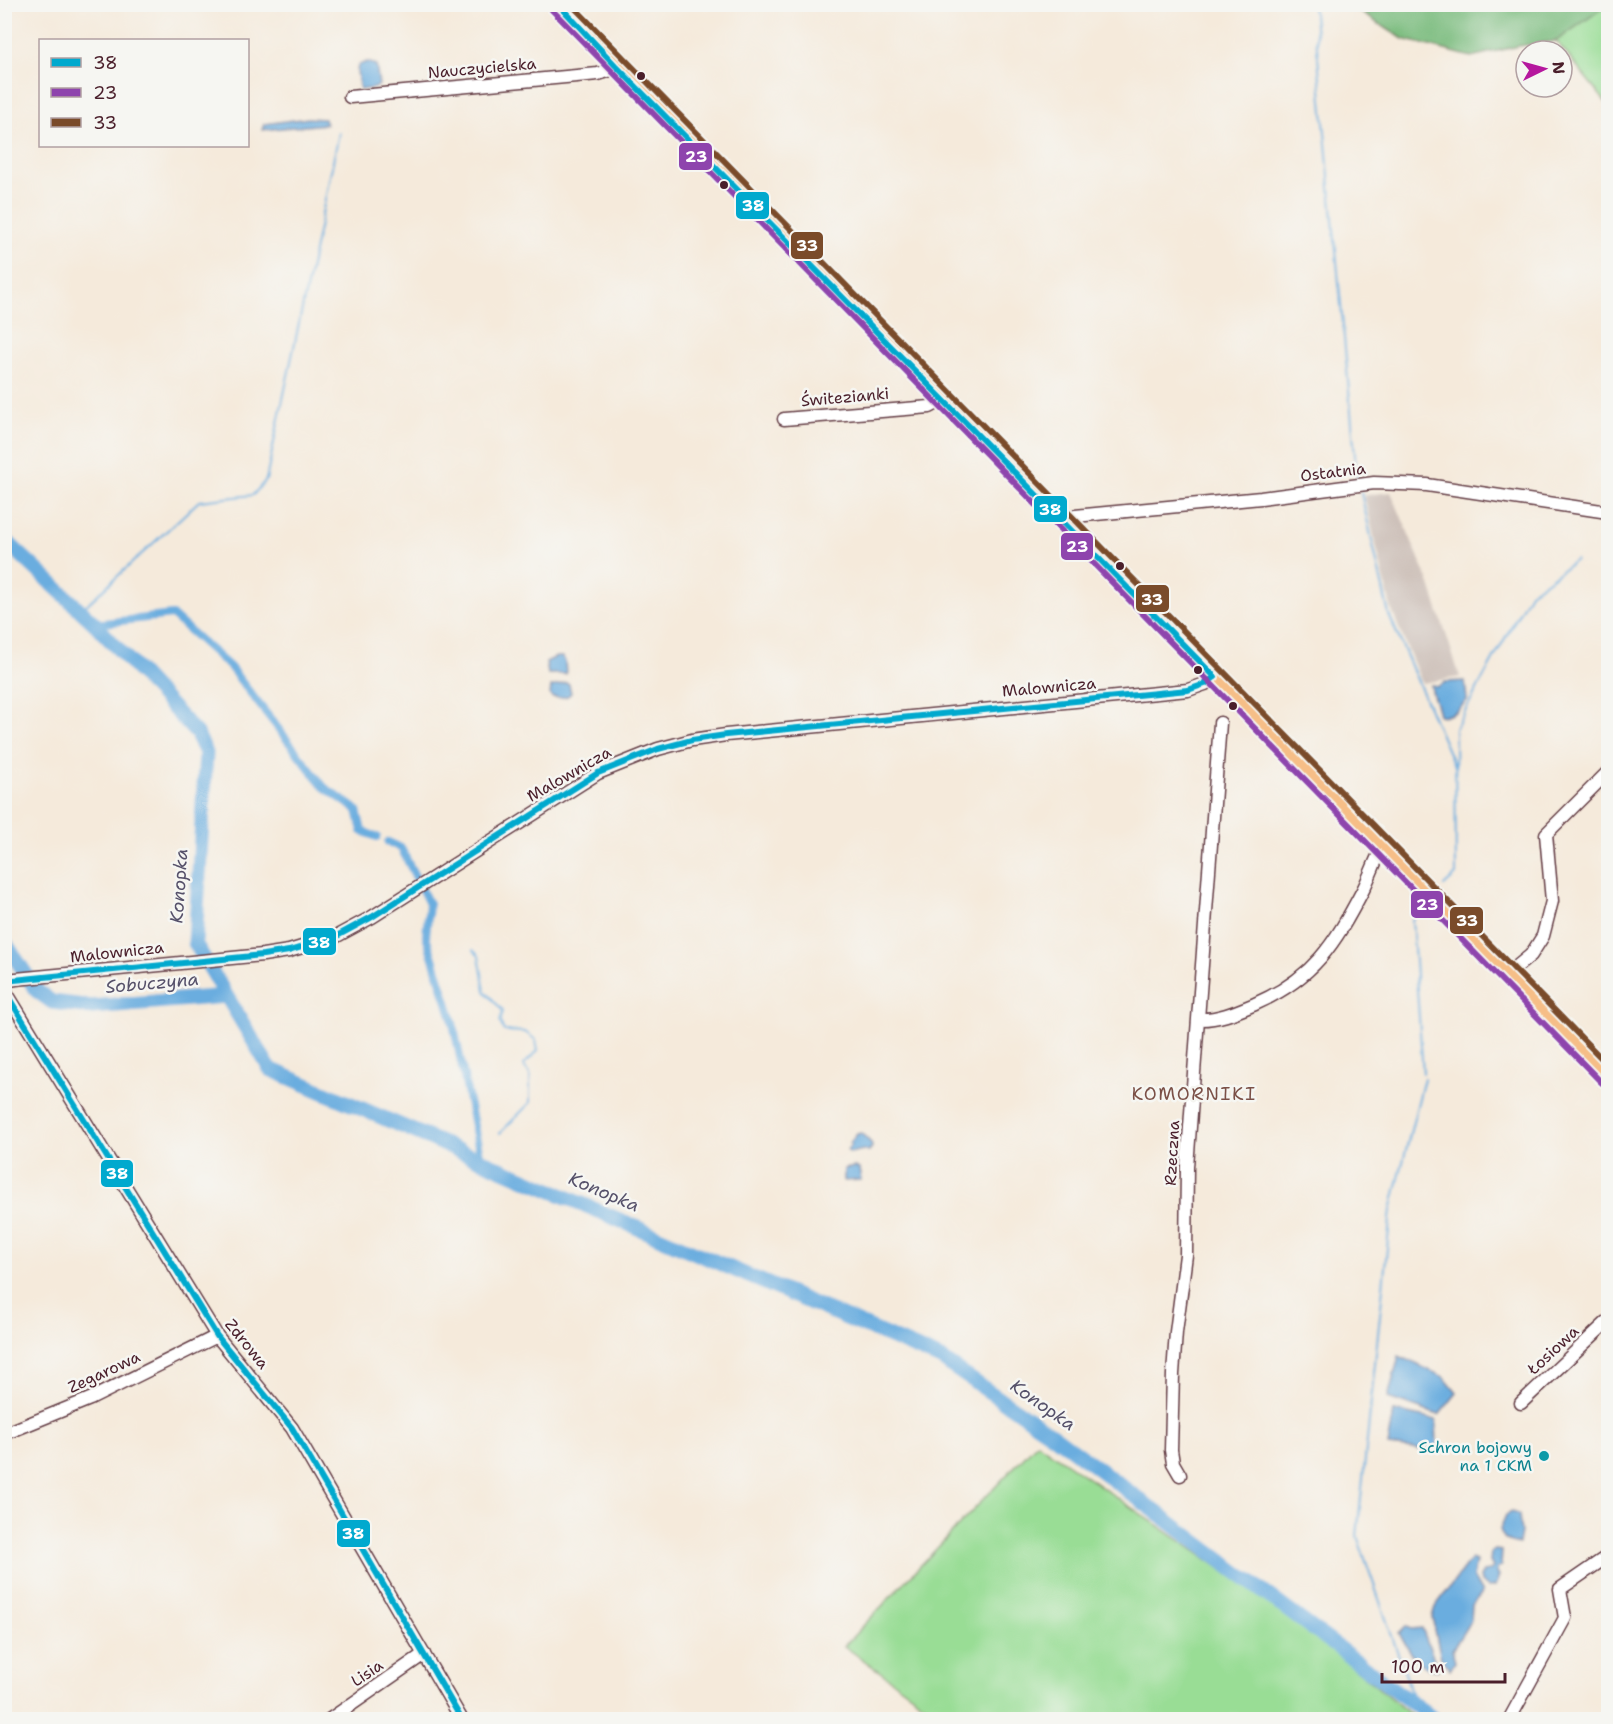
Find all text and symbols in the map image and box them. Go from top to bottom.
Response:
legend [39,39,249,147]
north arrow [1514,39,1574,99]
text: 38 [93,51,118,75]
street label: Nauczycielska [427,53,537,83]
text: N [1547,61,1569,75]
unlabelled marker [635,70,647,82]
text: 23 [93,81,117,105]
text: 33 [93,111,117,135]
line badge: 23 [678,142,713,171]
text: 23 [685,146,707,167]
unlabelled marker [718,179,730,191]
line badge: 38 [735,191,770,220]
text: 38 [742,195,764,216]
line badge: 33 [790,231,824,260]
text: 33 [796,235,818,256]
street label: Świtezianki [800,383,890,411]
street label: Ostatnia [1299,458,1367,486]
line badge: 38 [1033,495,1068,523]
text: 38 [1039,499,1061,520]
line badge: 23 [1060,532,1094,561]
text: 23 [1066,536,1088,557]
unlabelled marker [1114,560,1126,572]
line badge: 33 [1135,584,1170,613]
text: 33 [1141,589,1163,610]
unlabelled marker [1192,664,1204,676]
street label: Malownicza [1001,672,1097,702]
unlabelled marker [1227,700,1239,712]
street label: Malownicza [523,741,615,807]
water label: Konopka [164,848,194,924]
line badge: 23 [1410,890,1444,919]
text: 23 [1416,894,1438,915]
line badge: 33 [1449,906,1484,935]
text: 33 [1456,910,1478,931]
line badge: 38 [302,927,337,956]
text: 38 [308,932,330,953]
street label: Malownicza [69,937,165,967]
water label: Sobuczyna [104,967,200,999]
district label: KOMORNIKI [1131,1082,1257,1106]
street label: Rzeczna [1160,1120,1184,1186]
line badge: 38 [100,1159,134,1188]
text: 38 [106,1163,128,1184]
water label: Konopka [565,1166,643,1218]
street label: Zdrowa [220,1315,274,1374]
street label: Łosiowa [1522,1321,1583,1380]
street label: Zegarowa [64,1346,144,1398]
water label: Konopka [1005,1374,1081,1436]
place label: Schron bojowy na 1 CKM [1418,1437,1532,1476]
marker: Schron bojowy na 1 CKM [1537,1449,1551,1463]
line badge: 38 [336,1519,371,1548]
text: 38 [342,1523,364,1544]
scale bar [1382,1646,1505,1684]
street label: Lisia [347,1655,387,1691]
text: 100 m [1391,1655,1445,1679]

